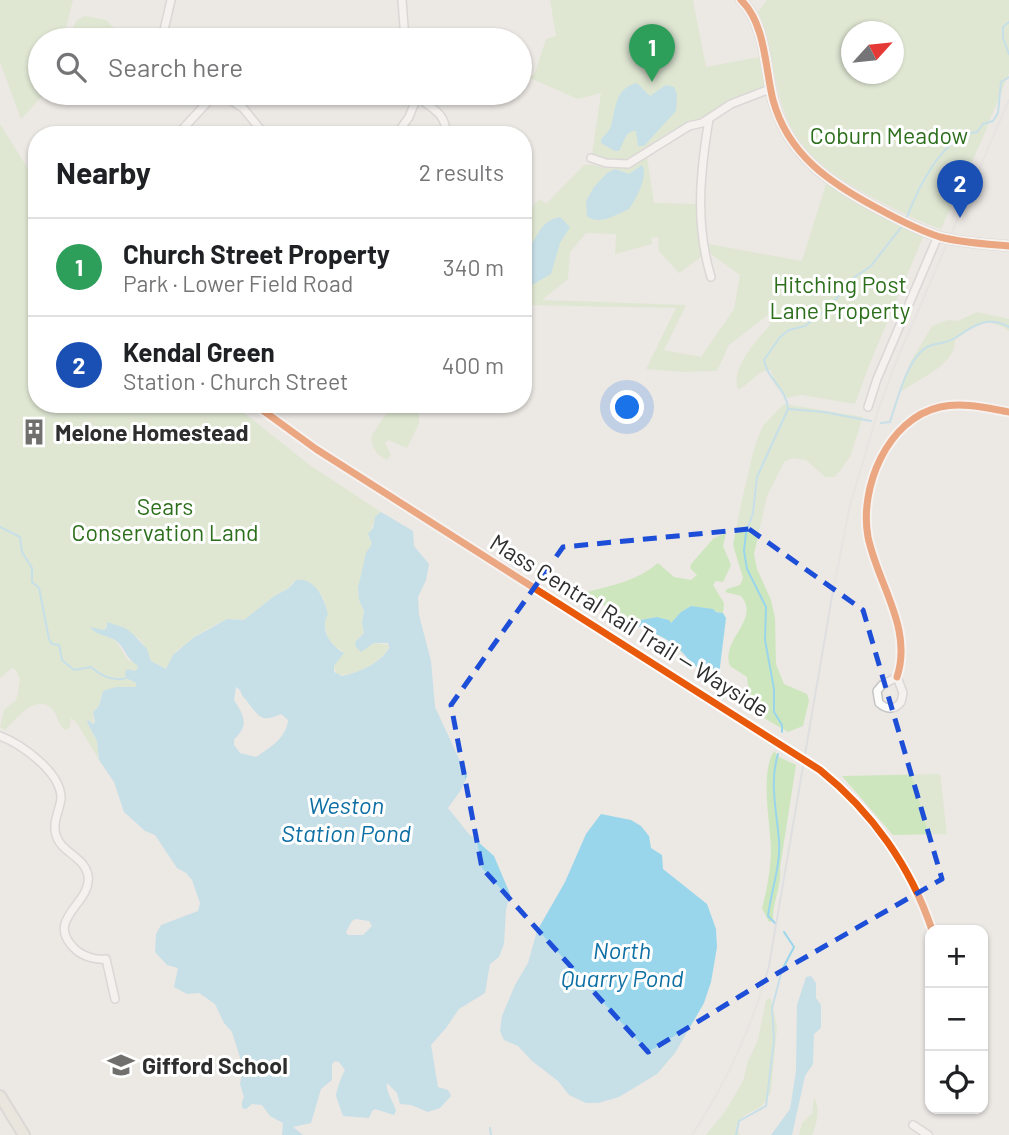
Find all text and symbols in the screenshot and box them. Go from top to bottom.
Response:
north arrow [841,21,904,84]
pin: 1 [629,24,675,82]
search box [28,28,532,105]
icon: search [52,48,90,86]
text: Search here [108,51,243,82]
park label: Coburn Meadow [810,121,968,149]
text: Nearby [56,154,151,190]
text: 2 results [419,158,504,186]
pin: 2 [937,160,983,218]
text: Church Street Property [123,238,390,269]
text: 1 [75,253,83,281]
text: 340 m [443,253,504,281]
text: Park · Lower Field Road [123,269,353,297]
park label: Hitching Post Lane Property [770,270,911,324]
text: Kendal Green [123,336,275,367]
text: 2 [73,351,85,379]
text: 400 m [442,351,504,379]
text: Station · Church Street [123,367,348,395]
your location [610,390,644,424]
building icon: Melone Homestead [19,417,49,447]
place label: Melone Homestead [55,418,249,446]
park label: Sears Conservation Land [72,492,258,546]
street label: Mass Central Rail Trail -- Wayside [485,527,775,723]
water label: Weston Station Pond [281,790,411,847]
map controls [925,925,988,1114]
button: + [925,925,988,988]
water label: North Quarry Pond [561,935,684,992]
button: − [925,988,988,1051]
school or university icon: Gifford School [106,1050,136,1080]
place label: Gifford School [142,1051,288,1079]
button: locate [925,1051,988,1114]

